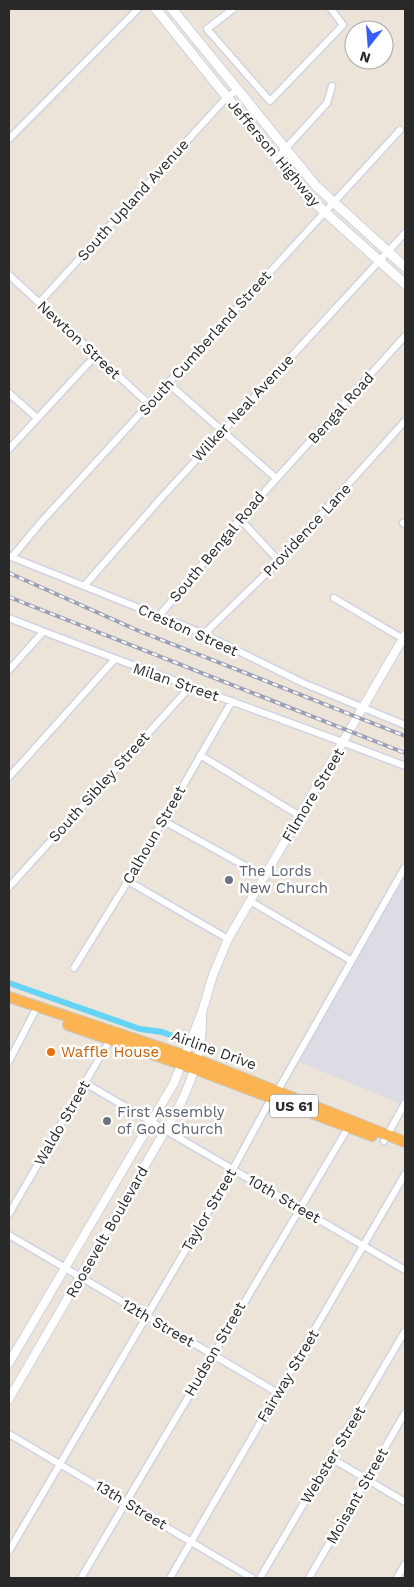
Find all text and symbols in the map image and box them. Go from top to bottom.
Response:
north arrow [344,20,394,70]
text: N [358,48,372,67]
street label: Jefferson Highway [224,96,324,211]
street label: South Upland Avenue [73,135,193,265]
street label: South Cumberland Street [135,266,275,419]
street label: Newton Street [34,297,125,383]
street label: Wilker Neal Avenue [189,351,297,465]
street label: Bengal Road [304,369,378,447]
street label: Providence Lane [259,480,355,580]
street label: South Bengal Road [166,488,268,606]
street label: Creston Street [135,600,241,660]
street label: Milan Street [131,659,222,705]
street label: South Sibley Street [45,728,154,846]
street label: Filmore Street [278,744,348,845]
street label: Calhoun Street [119,782,190,887]
place label: The Lords New Church [239,862,328,897]
marker: The Lords New Church [223,874,235,886]
street label: Airline Drive [169,1026,259,1074]
place label: Waffle House [61,1043,159,1061]
marker: Waffle House [45,1046,57,1058]
street label: Waldo Street [30,1077,94,1169]
road number: US 61 [270,1094,318,1118]
place label: First Assembly of God Church [117,1103,225,1138]
marker: First Assembly of God Church [101,1115,113,1127]
street label: Roosevelt Boulevard [62,1163,152,1301]
street label: Taylor Street [178,1165,240,1255]
street label: 10th Street [244,1171,324,1227]
street label: 12th Street [119,1295,198,1351]
street label: Hudson Street [181,1298,250,1399]
street label: Fairway Street [253,1326,323,1426]
street label: Webster Street [297,1402,370,1507]
street label: Moisant Street [322,1444,392,1547]
street label: 13th Street [92,1477,171,1534]

